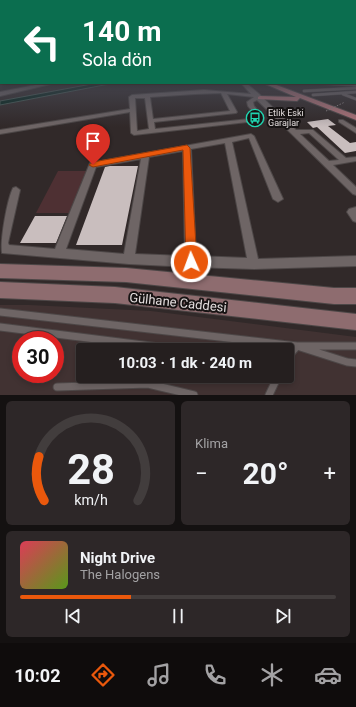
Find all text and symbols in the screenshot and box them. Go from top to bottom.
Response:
text: 140 m [82,15,161,48]
icon: left [16,16,68,68]
text: Sola dön [82,49,152,70]
bus stop icon: Etlik Eski Garajlar [245,108,265,128]
place label: Etlik Eski Garajlar [268,108,304,128]
pin [76,124,110,165]
icon: arrive [82,130,104,152]
position arrow [170,241,212,283]
street label: Gülhane Caddesi [129,290,227,315]
speed limit sign: 30 [12,331,64,383]
text: 10:03 · 1 dk · 240 m [118,354,252,372]
text: Klima [195,436,228,451]
text: 28 [67,445,114,494]
text: 20° [242,456,289,491]
text: − [195,461,208,486]
text: + [324,461,336,486]
text: km/h [74,492,107,508]
text: Night Drive [80,549,155,567]
text: The Halogens [80,567,160,582]
icon: previous [62,605,84,627]
icon: pause [167,605,189,627]
icon: next [272,605,294,627]
icon: directions [89,661,117,689]
icon: music [145,661,173,689]
icon: phone [201,661,229,689]
icon: climate [258,661,286,689]
icon: car [314,661,342,689]
text: 10:02 [14,665,61,686]

